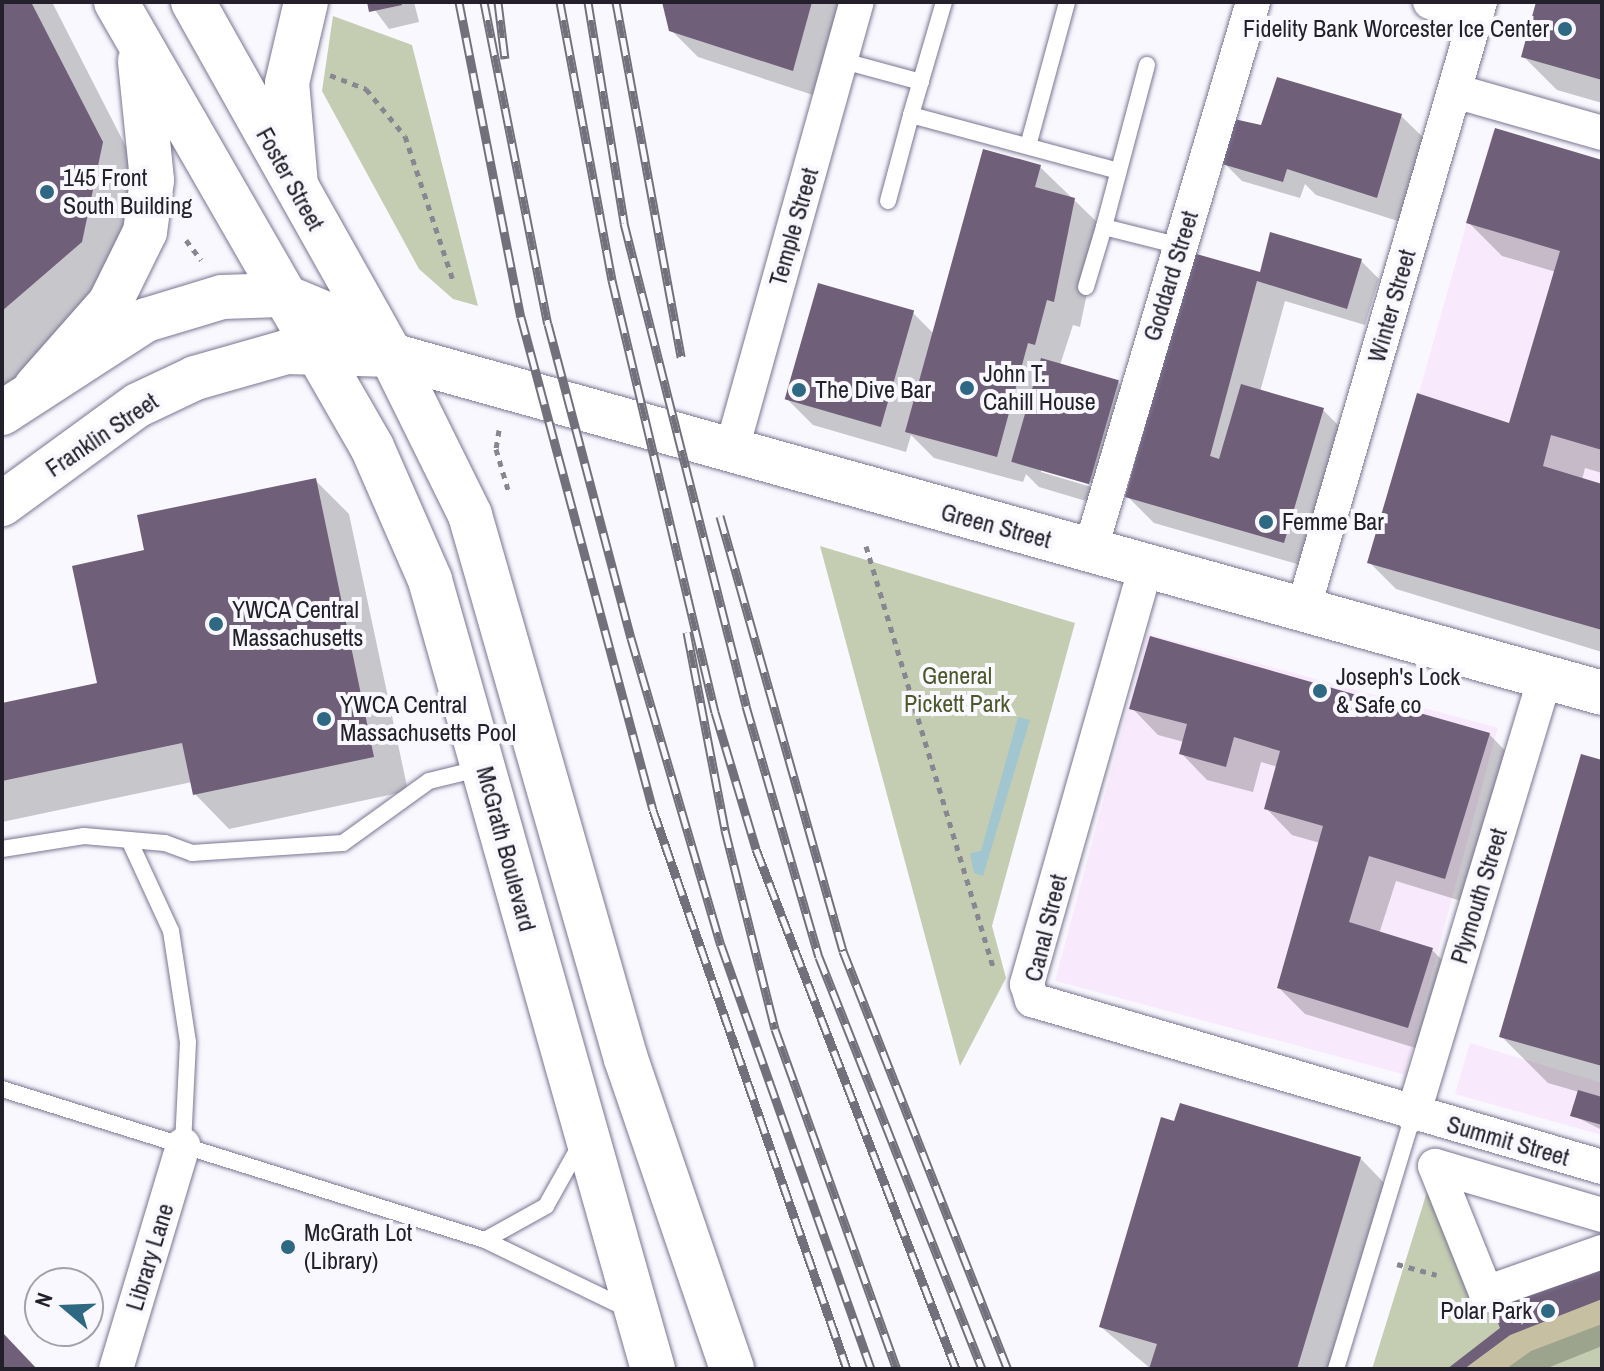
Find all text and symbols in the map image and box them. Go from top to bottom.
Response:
place label: Fidelity Bank Worcester Ice Center [1243,15,1549,43]
marker: Fidelity Bank Worcester Ice Center [1556,20,1574,38]
street label: Foster Street [250,123,330,235]
place label: 145 Front South Building [63,164,192,220]
street label: Temple Street [763,165,825,289]
marker: 145 Front South Building [38,183,56,201]
street label: Goddard Street [1138,207,1204,345]
street label: Winter Street [1362,246,1422,366]
place label: John T. Cahill House [983,360,1096,416]
place label: The Dive Bar [815,376,931,404]
marker: John T. Cahill House [958,379,976,397]
marker: The Dive Bar [790,381,808,399]
street label: Franklin Street [40,387,164,483]
street label: Green Street [938,498,1054,554]
place label: Femme Bar [1282,508,1384,536]
marker: Femme Bar [1257,513,1275,531]
place label: YWCA Central Massachusetts [232,596,363,652]
marker: YWCA Central Massachusetts [207,615,225,633]
park label: General Pickett Park [904,662,1010,718]
place label: Joseph's Lock & Safe co [1336,663,1460,719]
marker: Joseph's Lock & Safe co [1311,682,1329,700]
place label: YWCA Central Massachusetts Pool [340,691,516,747]
marker: YWCA Central Massachusetts Pool [315,710,333,728]
street label: McGrath Boulevard [470,763,542,935]
street label: Plymouth Street [1445,825,1513,967]
street label: Canal Street [1019,871,1073,985]
street label: Summit Street [1444,1110,1572,1172]
street label: Library Lane [120,1200,180,1314]
place label: McGrath Lot (Library) [304,1219,412,1275]
marker: McGrath Lot (Library) [279,1238,297,1256]
north arrow [24,1267,104,1347]
text: N [27,1289,60,1311]
place label: Polar Park [1440,1297,1532,1325]
marker: Polar Park [1539,1302,1557,1320]

